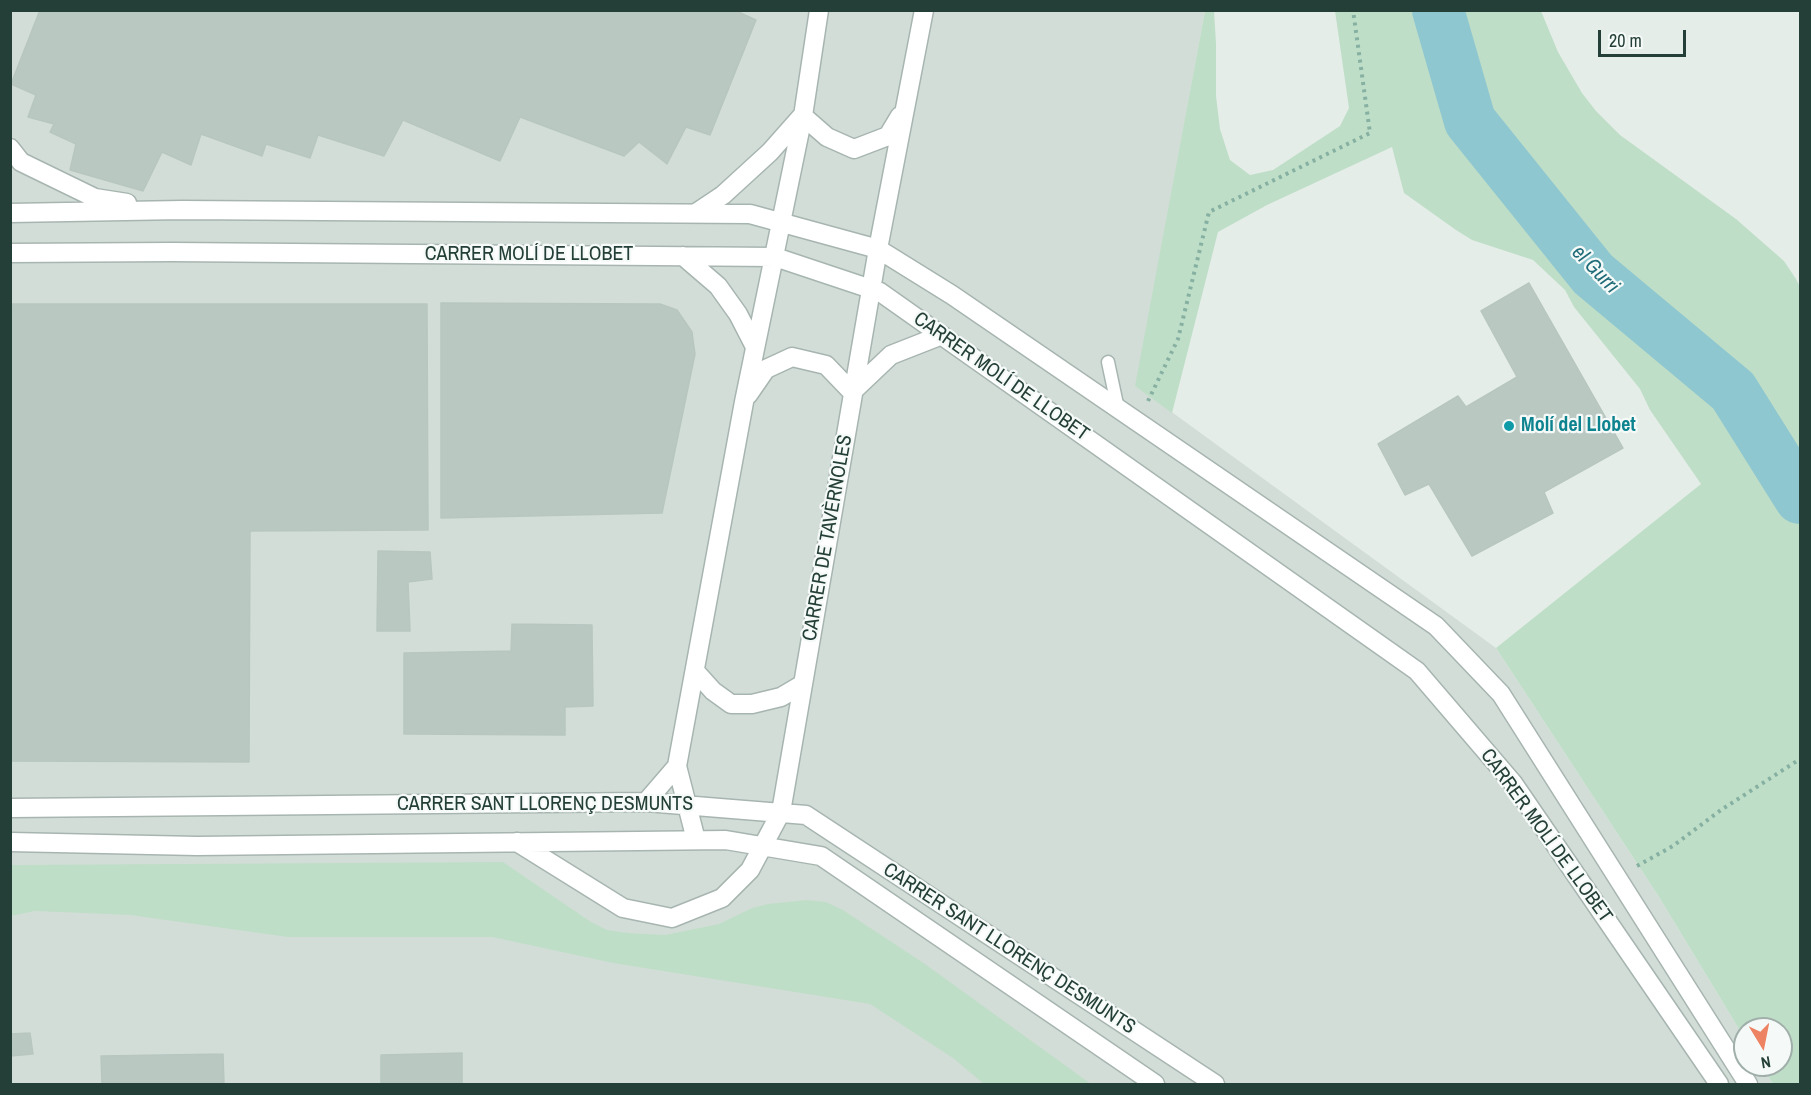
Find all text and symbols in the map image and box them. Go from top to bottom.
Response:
scale bar [1601,18,1690,56]
text: 20 m [1609,28,1642,53]
water label: el Gurri [1566,241,1624,299]
street label: CARRER MOLÍ DE LLOBET [425,243,633,267]
street label: CARRER MOLÍ DE LLOBET [909,307,1093,447]
place label: Molí del Llobet [1521,414,1636,438]
marker: Molí del Llobet [1502,419,1516,433]
street label: CARRER DE TAVÈRNOLES [798,433,858,643]
street label: CARRER MOLÍ DE LLOBET [1475,745,1617,927]
street label: CARRER SANT LLORENÇ DESMUNTS [397,793,693,817]
street label: CARRER SANT LLORENÇ DESMUNTS [878,858,1140,1040]
north arrow [1733,1017,1793,1077]
text: N [1759,1051,1772,1074]

